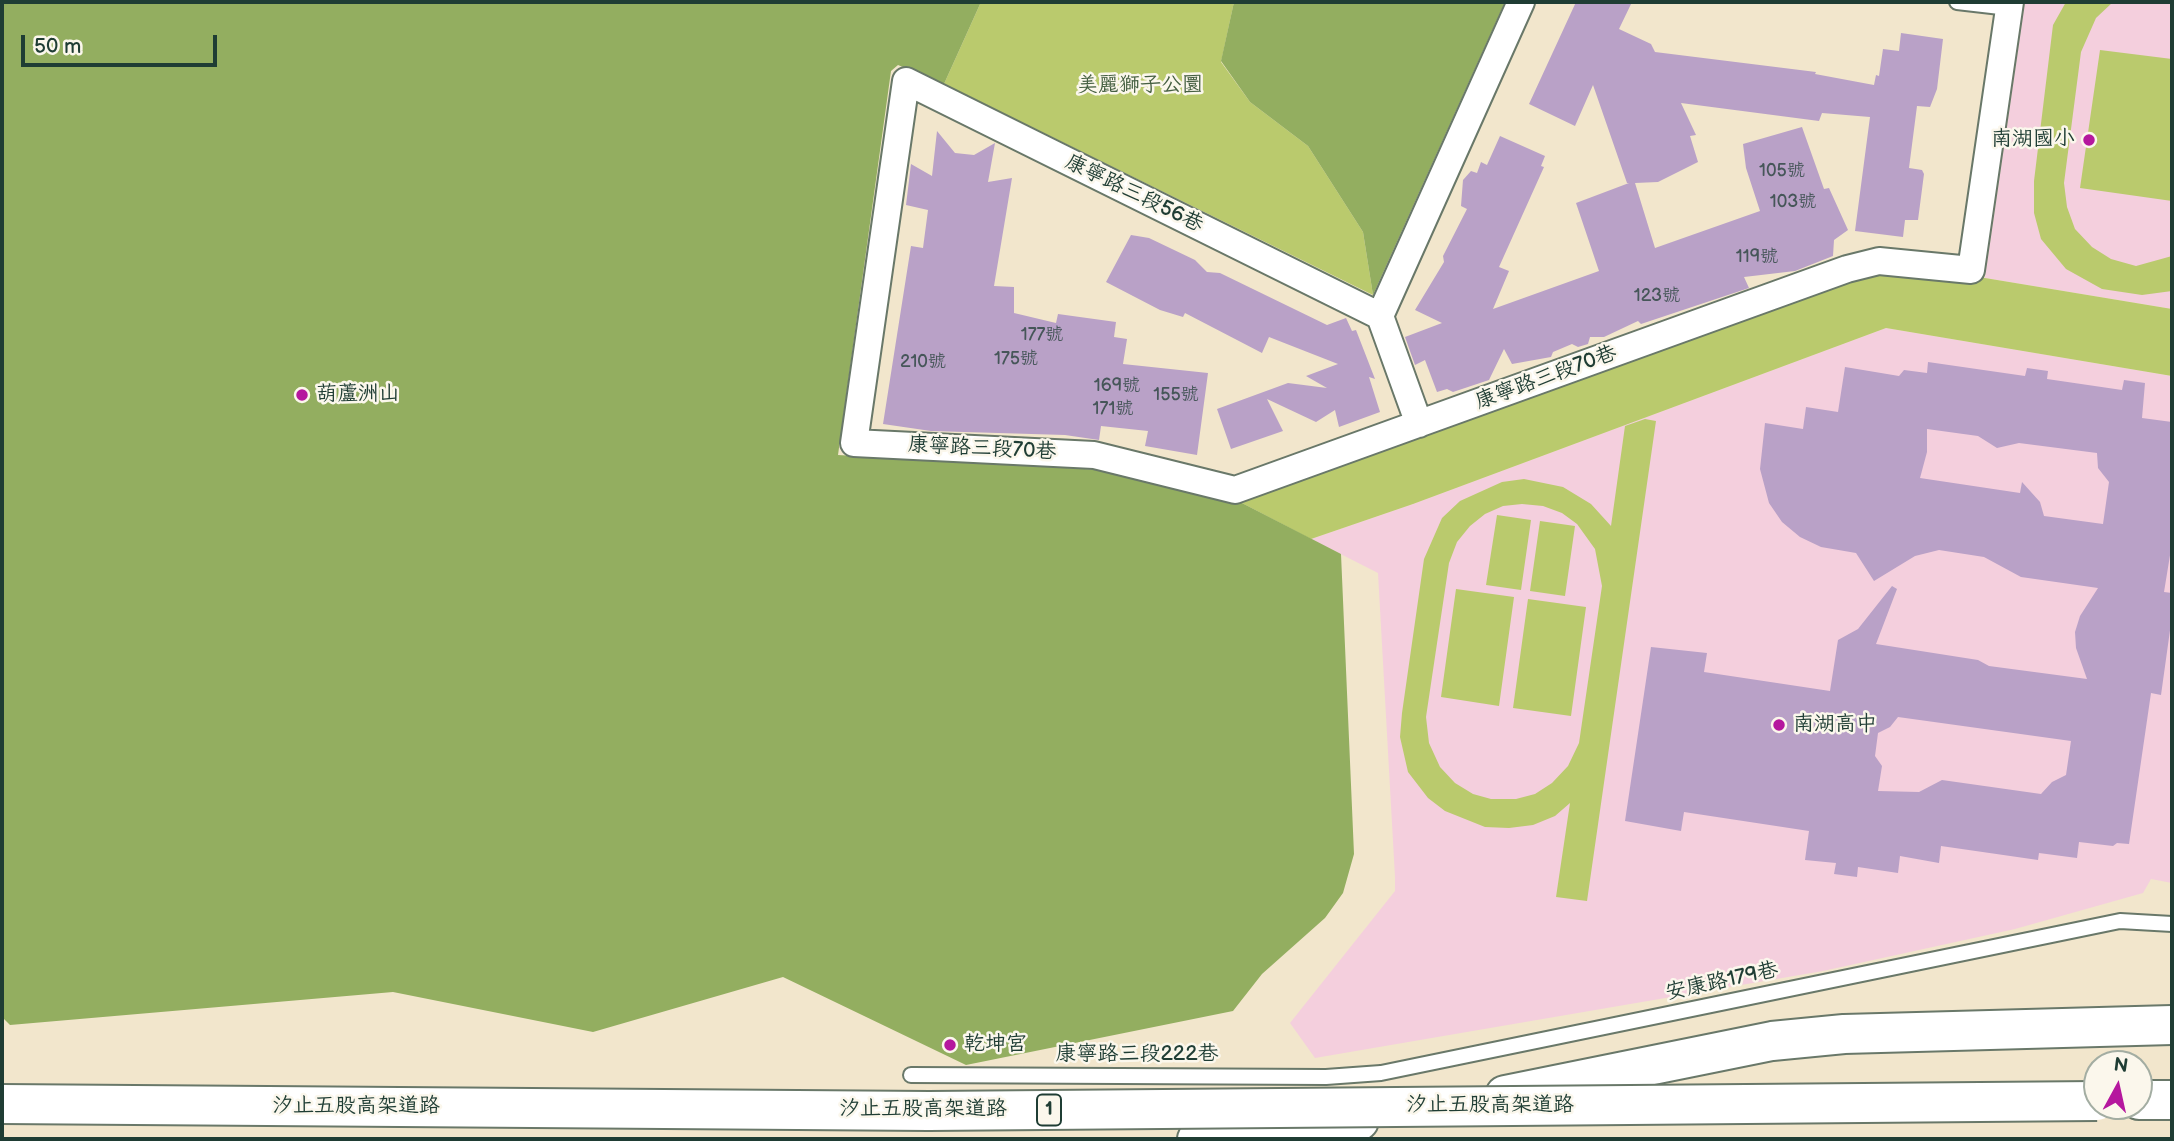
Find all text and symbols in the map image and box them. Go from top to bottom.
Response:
scale bar [24,21,220,65]
text: 50 m [34,34,81,59]
park label: 美麗獅子公圜 [1077,73,1203,99]
place label: 南湖國小 [1991,127,2075,153]
marker: 南湖國小 [2081,132,2097,148]
street label: 康寧路三段56巷 [1061,150,1207,238]
house number: 105號 [1759,160,1805,182]
house number: 103號 [1770,191,1816,213]
house number: 119號 [1736,246,1778,268]
house number: 123號 [1634,285,1680,307]
house number: 177號 [1021,324,1063,346]
street label: 康寧路三段70巷 [1472,341,1620,415]
house number: 175號 [994,348,1038,370]
house number: 210號 [900,351,946,373]
house number: 169號 [1094,375,1140,397]
place label: 葫蘆洲山 [316,382,400,408]
house number: 155號 [1153,384,1199,406]
marker: 葫蘆洲山 [294,387,310,403]
house number: 171號 [1093,398,1133,420]
street label: 康寧路三段70巷 [907,433,1057,465]
place label: 南湖高中 [1793,712,1877,738]
marker: 南湖高中 [1771,717,1787,733]
street label: 安康路179巷 [1663,958,1781,1006]
place label: 乾坤宮 [964,1032,1027,1058]
marker: 乾坤宮 [942,1037,958,1053]
street label: 康寧路三段222巷 [1055,1042,1219,1068]
north arrow [2083,1050,2153,1120]
text: N [2112,1053,2129,1078]
street label: 汐止五股高架道路 [1406,1093,1574,1119]
street label: 汐止五股高架道路 [272,1094,440,1120]
road number: 1 [1037,1094,1061,1126]
street label: 汐止五股高架道路 [839,1097,1007,1123]

